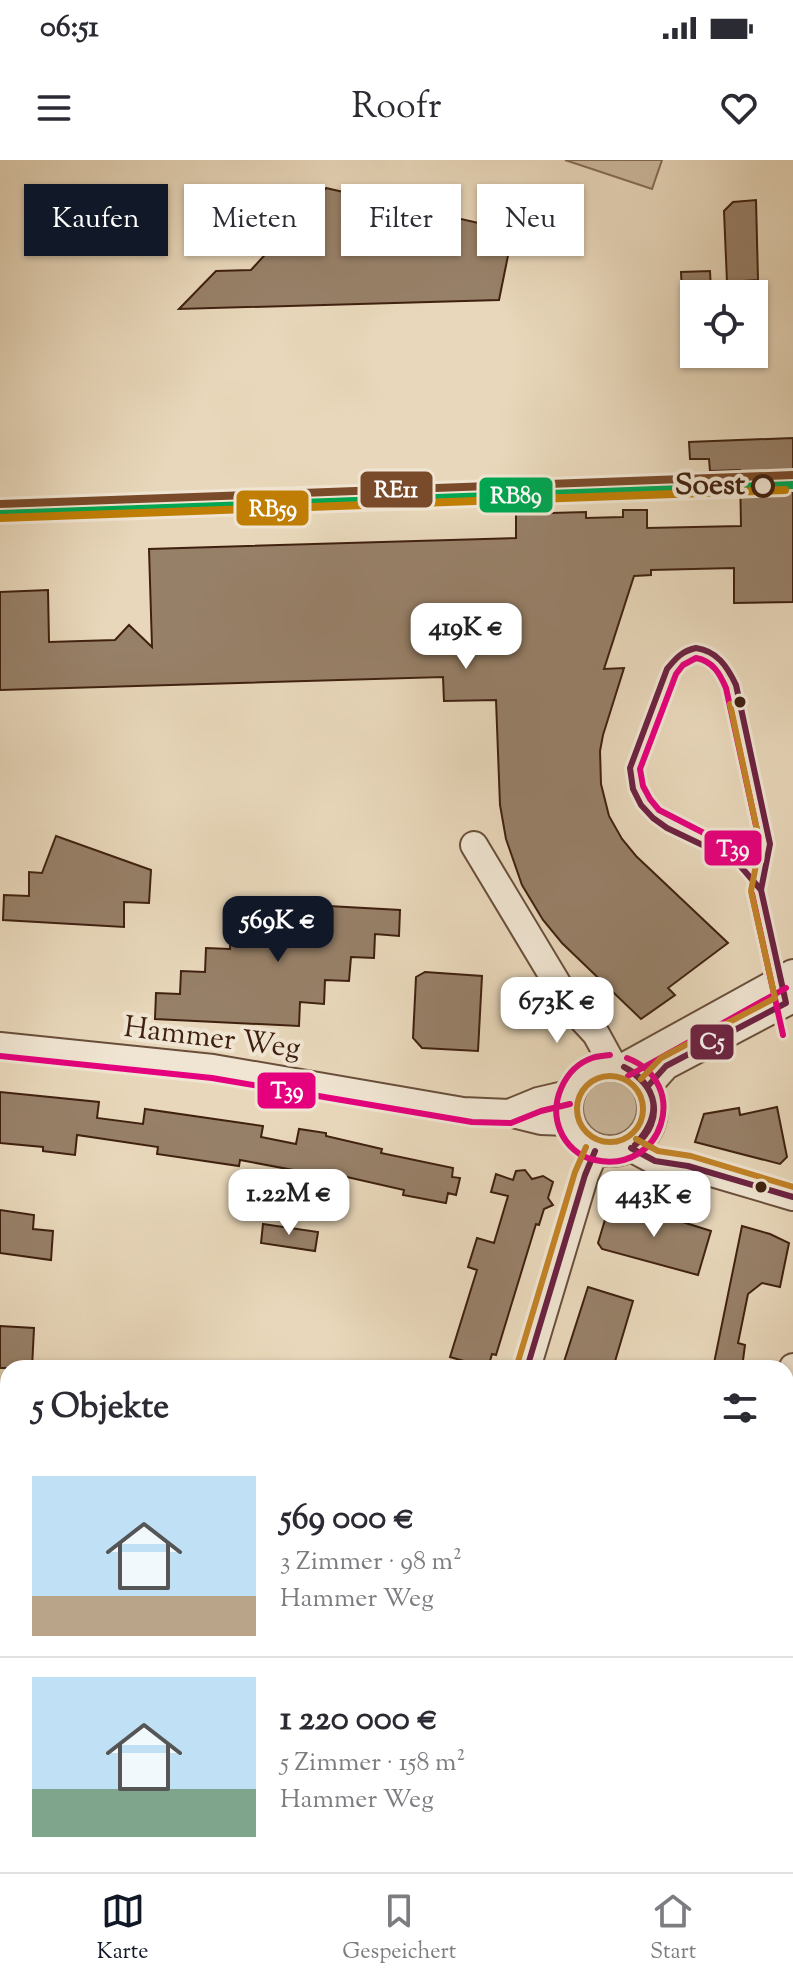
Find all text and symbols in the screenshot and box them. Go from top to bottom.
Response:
text: 06:51 [40,7,99,50]
text: Roofr [351,82,442,134]
icon: menu [32,86,76,130]
icon: heart [717,86,761,130]
chip: Kaufen [24,184,168,256]
chip: Mieten [184,184,325,256]
chip: Filter [341,184,461,256]
chip: Neu [477,184,584,256]
map controls [680,280,768,368]
button: locate [680,280,768,368]
place label: Soest [675,465,746,508]
line badge: RE11 [359,470,434,509]
marker: Soest [752,475,774,497]
text: RE11 [374,476,419,508]
line badge: RB89 [478,476,554,514]
text: RB89 [490,482,542,514]
line badge: RB59 [235,489,310,527]
text: RB59 [249,495,297,527]
pin: 419K € [401,603,531,671]
text: 419K € [429,610,503,647]
unlabelled marker [732,694,748,710]
line badge: T39 [703,829,763,867]
text: T39 [717,835,750,867]
pin: 569K € [213,896,343,964]
text: 569K € [241,903,315,940]
pin: 673K € [492,977,622,1045]
text: 673K € [519,984,595,1021]
street label: Hammer Weg [121,1007,303,1071]
line badge: C5 [689,1023,735,1061]
text: C5 [700,1028,725,1060]
line badge: T39 [256,1071,317,1110]
text: T39 [271,1077,304,1109]
pin: 1.22M € [215,1169,363,1237]
pin: 443K € [589,1171,719,1239]
text: 1.22M € [246,1176,332,1213]
text: 443K € [615,1178,693,1215]
unlabelled marker [753,1179,769,1195]
text: 5 Objekte [32,1384,169,1433]
icon: filters [718,1386,762,1430]
text: 569 000 € [280,1495,414,1544]
icon: home [96,1508,192,1604]
text: 3 Zimmer · 98 m² [280,1544,462,1581]
text: Hammer Weg [280,1581,434,1618]
text: 1 220 000 € [280,1696,438,1745]
icon: home [96,1709,192,1805]
text: 5 Zimmer · 158 m² [280,1745,465,1782]
text: Hammer Weg [280,1782,434,1819]
tab: Karte [97,1889,149,1969]
tab: Gespeichert [342,1889,456,1969]
tab: Start [650,1889,696,1969]

